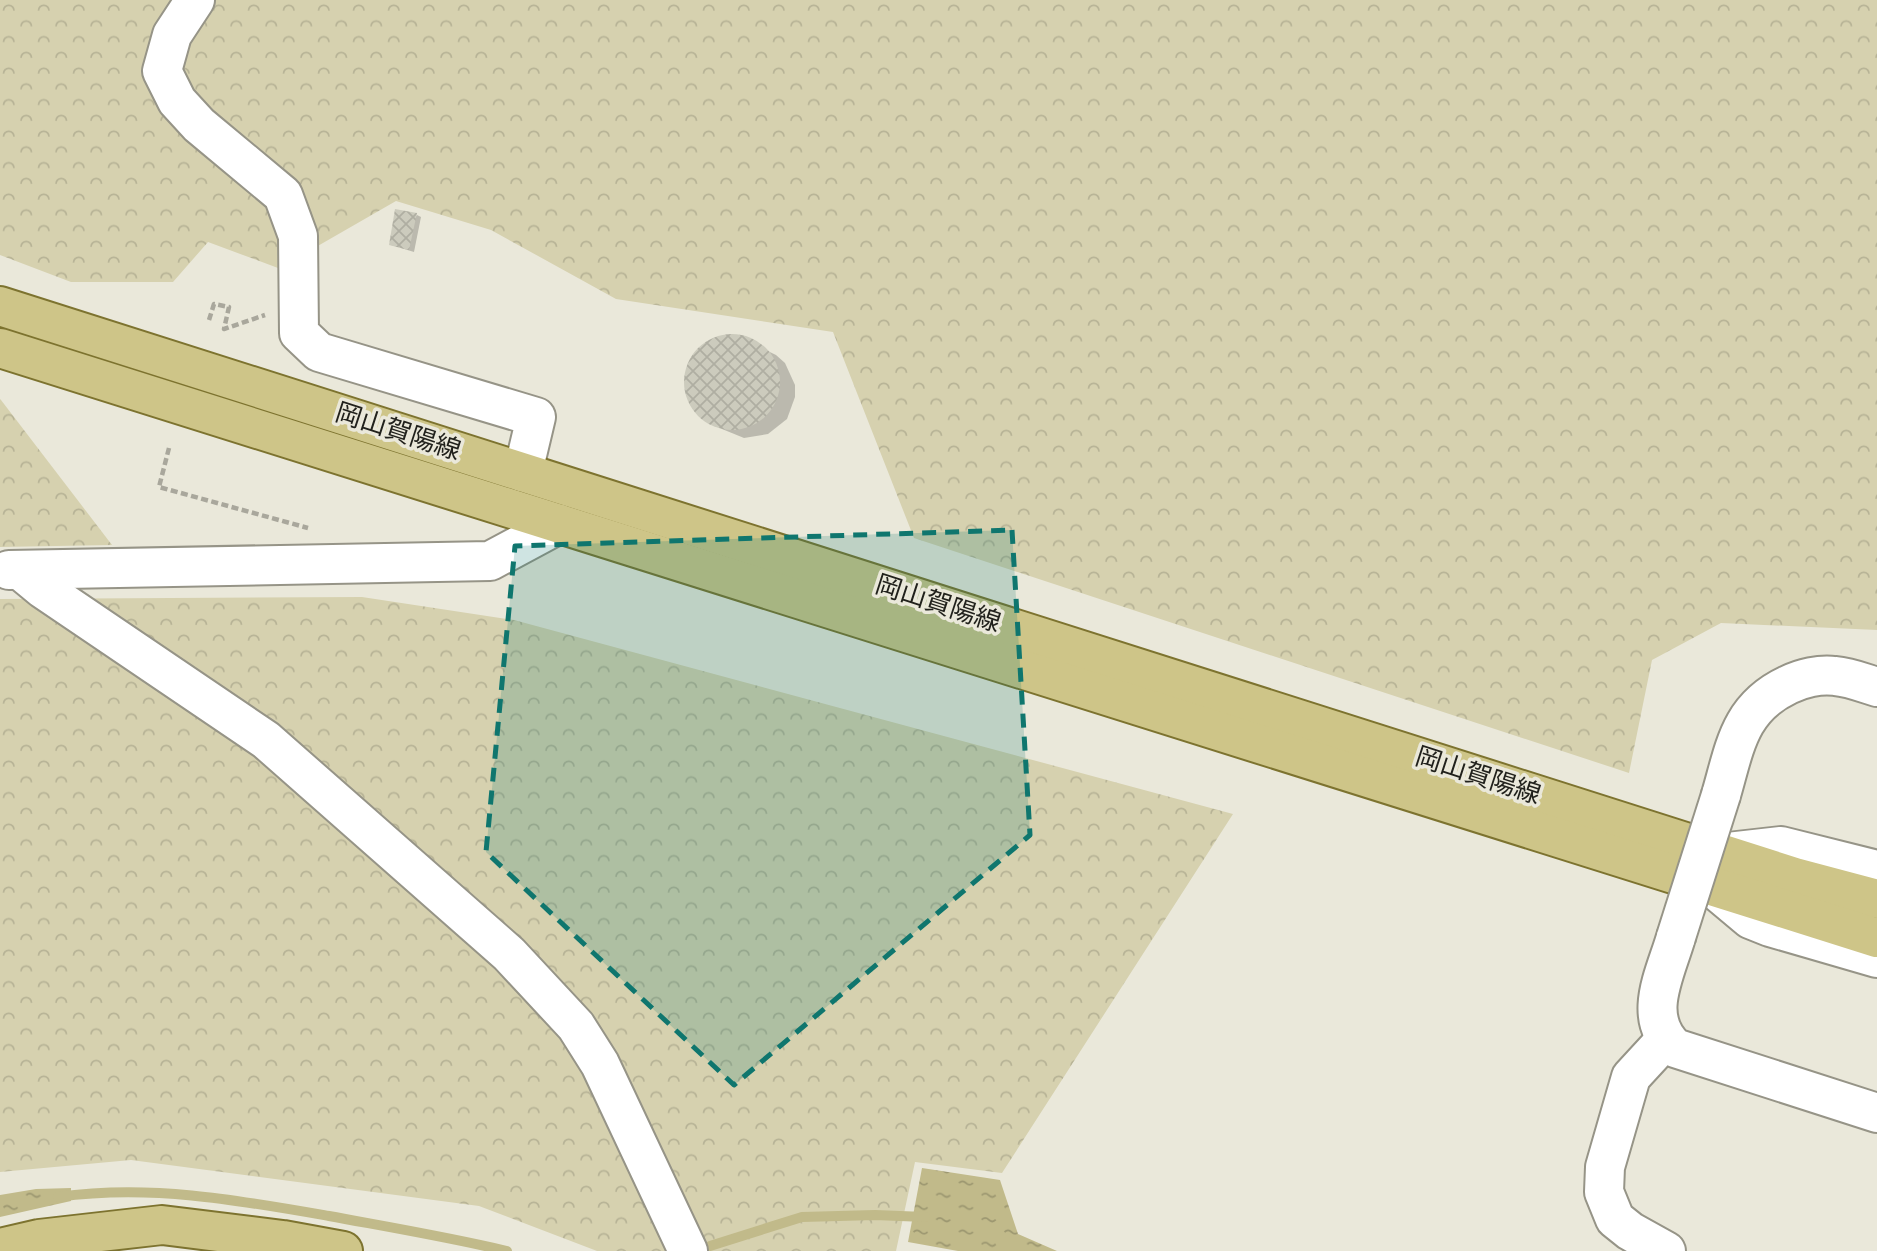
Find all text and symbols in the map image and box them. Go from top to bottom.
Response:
street label: 岡山賀陽線 [331,397,465,467]
street label: 岡山賀陽線 [871,569,1005,639]
street label: 岡山賀陽線 [1411,741,1545,811]

